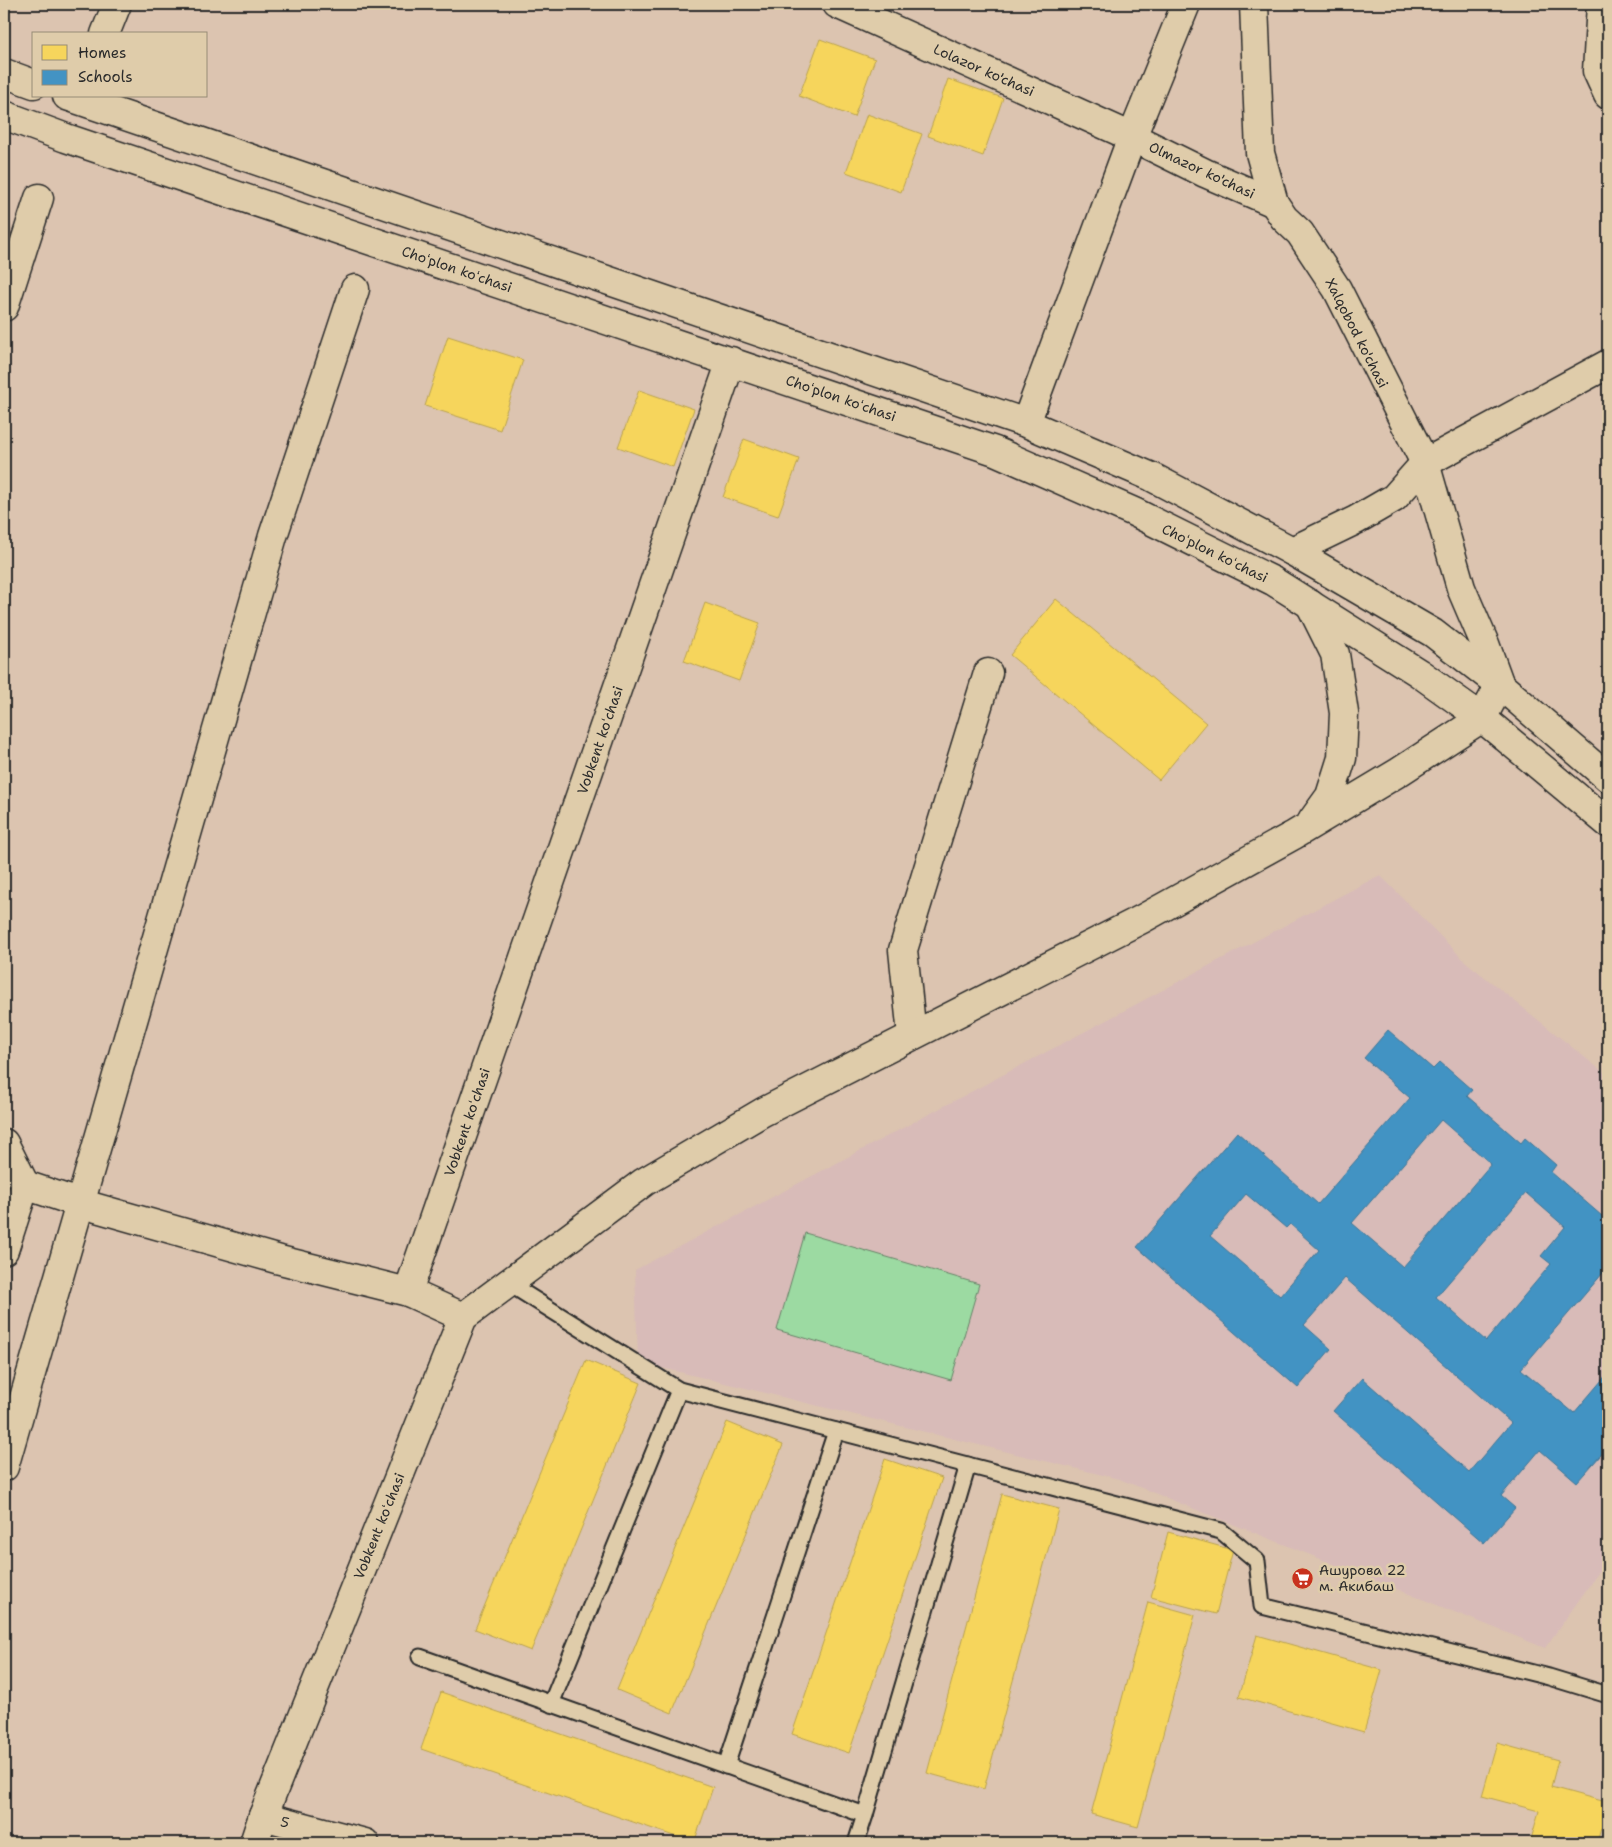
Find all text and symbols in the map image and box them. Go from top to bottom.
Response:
legend [32,32,208,98]
street label: Lolazor ko'chasi [931,40,1037,100]
text: Homes [78,43,126,63]
text: Schools [78,67,133,87]
street label: Olmazor ko'chasi [1146,138,1258,202]
street label: Choʻplon koʻchasi [399,242,515,296]
street label: Xalqobod ko'chasi [1322,275,1392,391]
street label: Choʻplon koʻchasi [783,371,899,425]
street label: Choʻplon koʻchasi [1159,520,1271,586]
street label: Vobkent koʻchasi [573,684,627,796]
street label: Vobkent koʻchasi [440,1066,494,1178]
street label: Vobkent koʻchasi [349,1470,409,1582]
place label: Ашурова 22 м. Акибаш [1319,1561,1406,1595]
supermarket icon: Ашурова 22 м. Акибаш [1291,1566,1315,1590]
street label: 5 [279,1812,291,1832]

